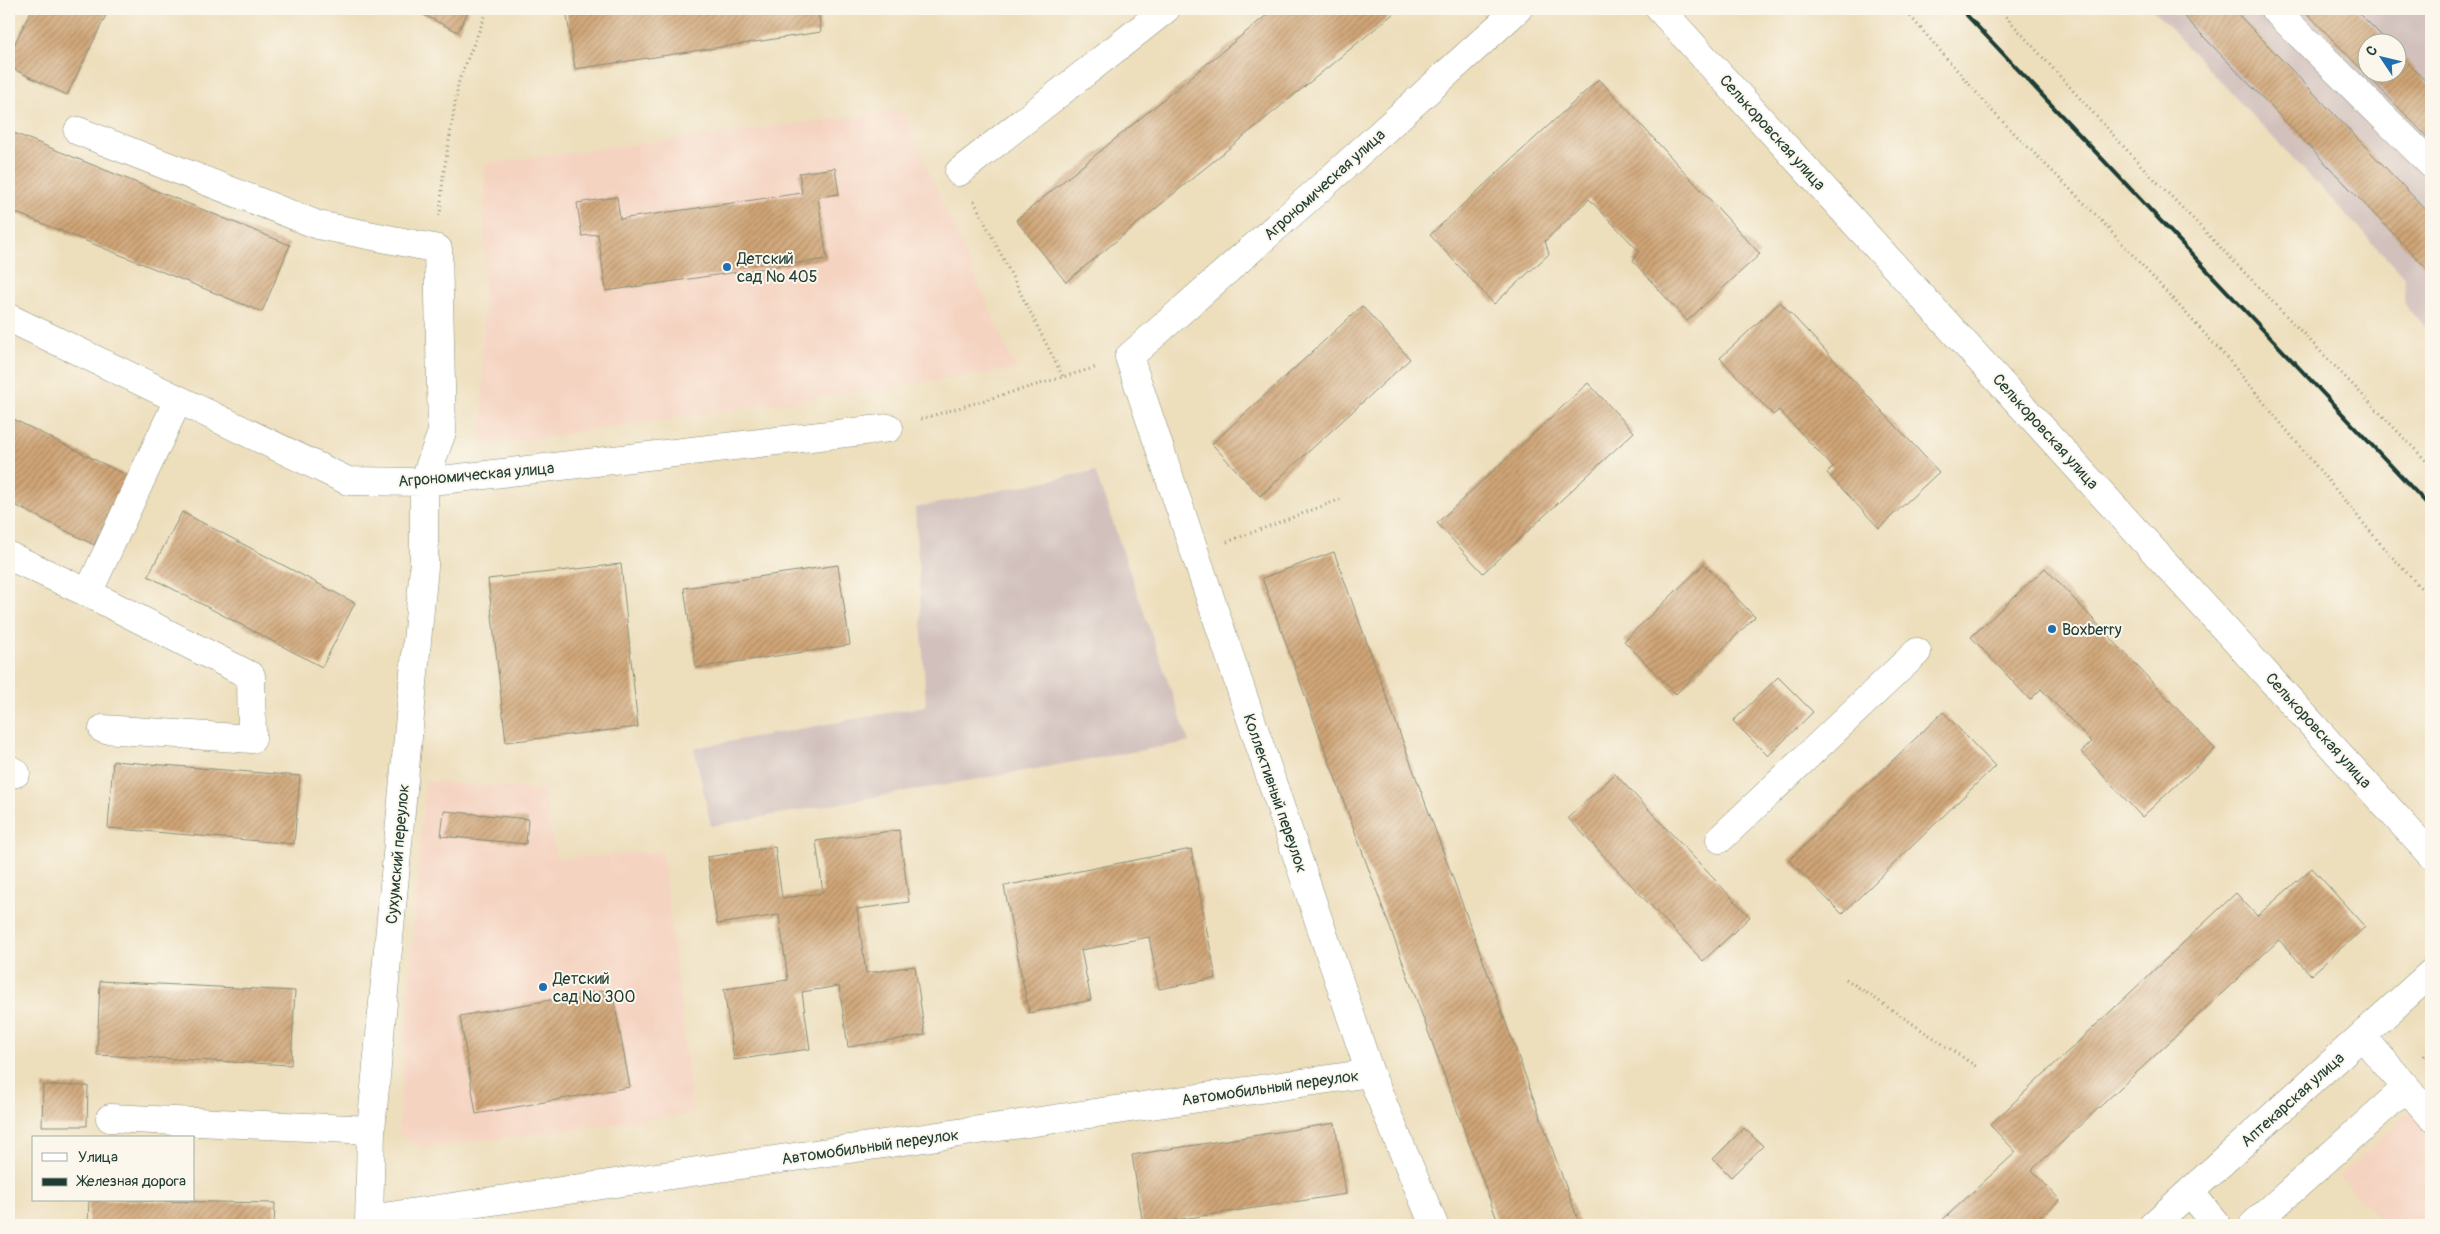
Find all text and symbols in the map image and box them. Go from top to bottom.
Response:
north arrow [2358,32,2408,82]
text: С [2362,42,2381,59]
street label: Селькоровская улица [1715,71,1830,195]
street label: Агрономическая улица [1260,125,1390,245]
place label: Детский сад № 405 [736,249,817,287]
marker: Детский сад № 405 [721,261,733,273]
street label: Селькоровская улица [1988,370,2103,494]
street label: Агрономическая улица [397,458,555,492]
place label: Boxberry [2062,620,2122,640]
marker: Boxberry [2046,623,2058,635]
street label: Селькоровская улица [2261,669,2376,793]
street label: Коллективный переулок [1238,711,1312,875]
street label: Сухумский переулок [382,783,414,925]
place label: Детский сад № 300 [552,969,635,1007]
marker: Детский сад № 300 [537,981,549,993]
street label: Аптекарская улица [2237,1048,2349,1151]
street label: Автомобильный переулок [1180,1066,1360,1110]
street label: Автомобильный переулок [780,1125,960,1169]
legend [32,1136,195,1202]
text: Улица [78,1148,118,1167]
text: Железная дорога [76,1172,186,1191]

